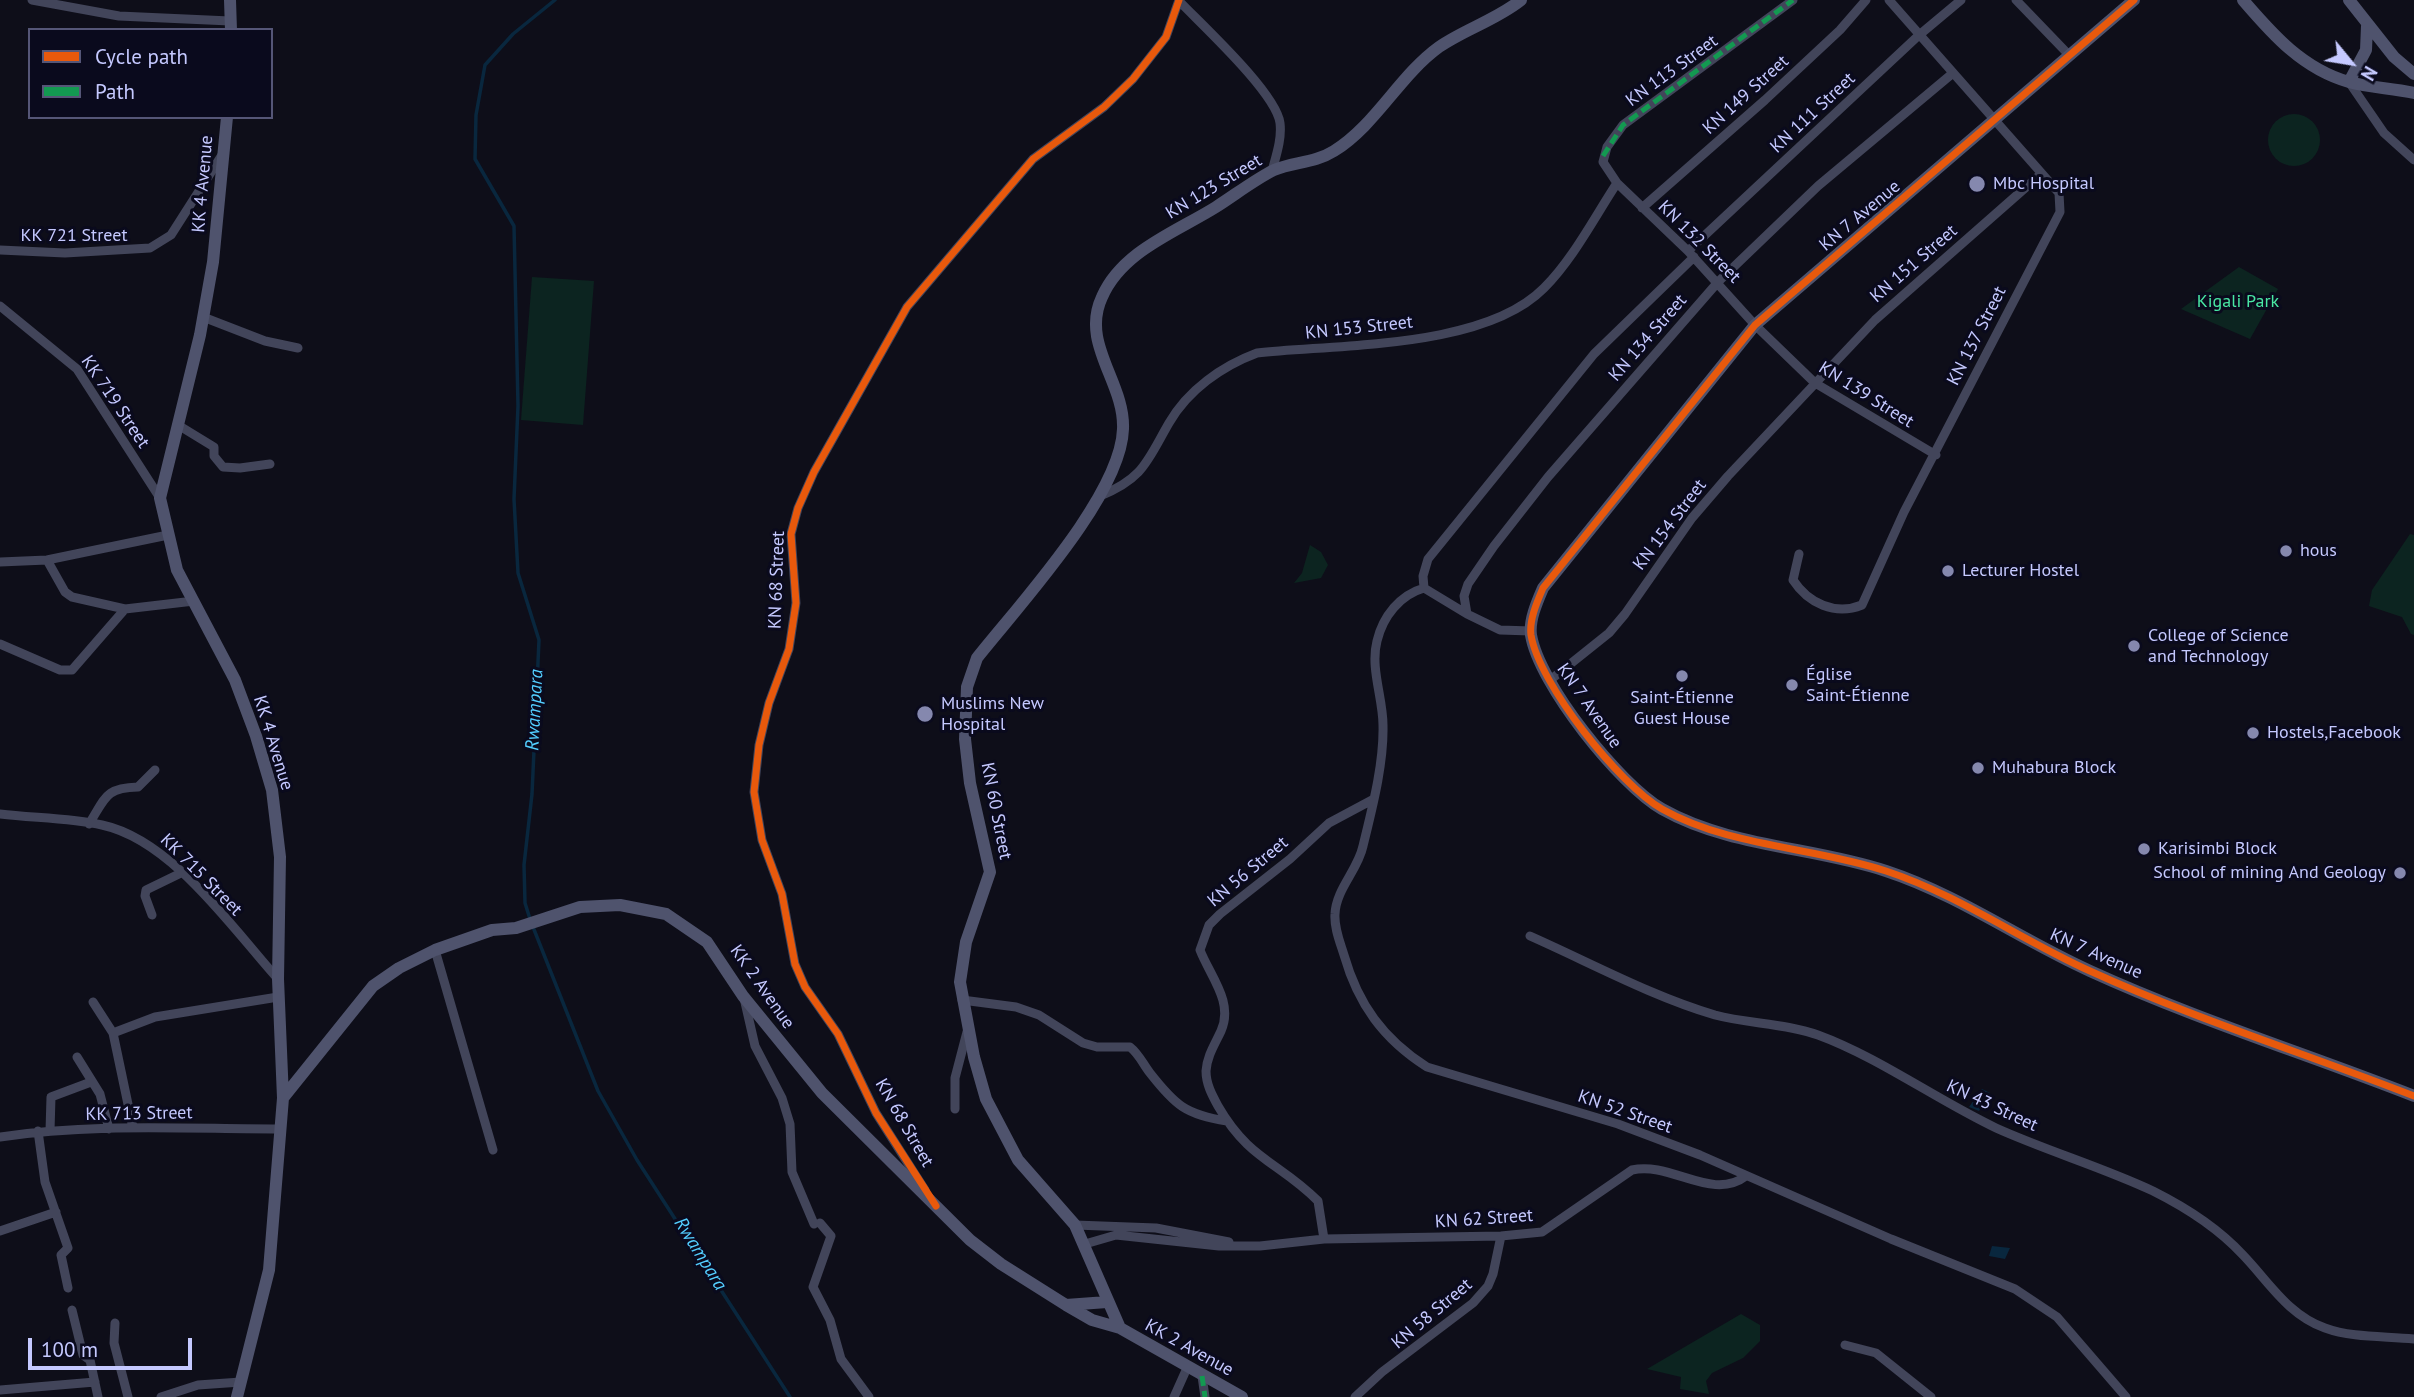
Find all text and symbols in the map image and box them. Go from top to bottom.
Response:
legend [28,28,273,119]
north arrow [2316,28,2386,98]
street label: KN 113 Street [1622,30,1722,112]
text: Cycle path [95,43,188,70]
street label: KN 149 Street [1699,51,1793,139]
text: N [2356,62,2383,85]
street label: KN 111 Street [1766,68,1860,158]
text: Path [95,78,135,105]
street label: KK 4 Avenue [188,134,218,234]
street label: KN 123 Street [1162,150,1266,224]
place label: Mbc Hospital [1993,173,2094,195]
marker: Mbc Hospital [1967,174,1987,194]
street label: KN 7 Avenue [1815,176,1905,256]
street label: KN 132 Street [1653,196,1745,288]
street label: KN 151 Street [1866,220,1962,308]
street label: KK 721 Street [21,225,127,247]
street label: KN 137 Street [1943,283,2011,389]
street label: KN 134 Street [1604,290,1692,386]
park label: Kigali Park [2197,291,2279,313]
street label: KN 153 Street [1304,312,1414,344]
street label: KK 719 Street [76,352,154,452]
street label: KN 139 Street [1814,357,1918,433]
street label: KN 154 Street [1629,475,1711,575]
street label: KN 68 Street [764,531,790,629]
place label: hous [2300,540,2337,562]
marker: hous [2278,543,2294,559]
place label: Lecturer Hostel [1962,560,2079,582]
marker: Lecturer Hostel [1940,563,1956,579]
place label: College of Science and Technology [2148,625,2289,668]
marker: College of Science and Technology [2126,638,2142,654]
street label: KN 7 Avenue [1552,659,1626,753]
place label: Église Saint-Étienne [1806,664,1910,706]
marker: Saint-Étienne Guest House [1674,668,1690,684]
water label: Rwampara [521,669,549,751]
marker: Église Saint-Étienne [1784,677,1800,693]
place label: Saint-Étienne Guest House [1630,687,1734,730]
street label: KK 4 Avenue [248,693,298,793]
place label: Muslims New Hospital [941,693,1044,736]
marker: Muslims New Hospital [915,704,935,724]
place label: Hostels,Facebook [2267,722,2401,744]
marker: Hostels,Facebook [2245,725,2261,741]
place label: Muhabura Block [1992,757,2116,779]
marker: Muhabura Block [1970,760,1986,776]
street label: KN 60 Street [976,761,1016,861]
street label: KK 715 Street [156,830,246,920]
street label: KN 56 Street [1203,832,1293,912]
place label: Karisimbi Block [2158,838,2277,860]
marker: Karisimbi Block [2136,841,2152,857]
place label: School of mining And Geology [2153,862,2386,884]
marker: School of mining And Geology [2392,865,2408,881]
street label: KN 7 Avenue [2047,924,2145,984]
street label: KK 2 Avenue [725,941,799,1033]
street label: KN 68 Street [870,1075,938,1171]
street label: KN 43 Street [1943,1075,2041,1137]
street label: KN 52 Street [1575,1086,1675,1138]
street label: KK 713 Street [85,1102,193,1126]
street label: KN 62 Street [1434,1205,1534,1233]
water label: Rwampara [669,1213,731,1295]
street label: KN 58 Street [1387,1274,1477,1354]
street label: KK 2 Avenue [1141,1315,1237,1381]
scale bar [32,1324,196,1368]
text: 100 m [41,1336,98,1363]

